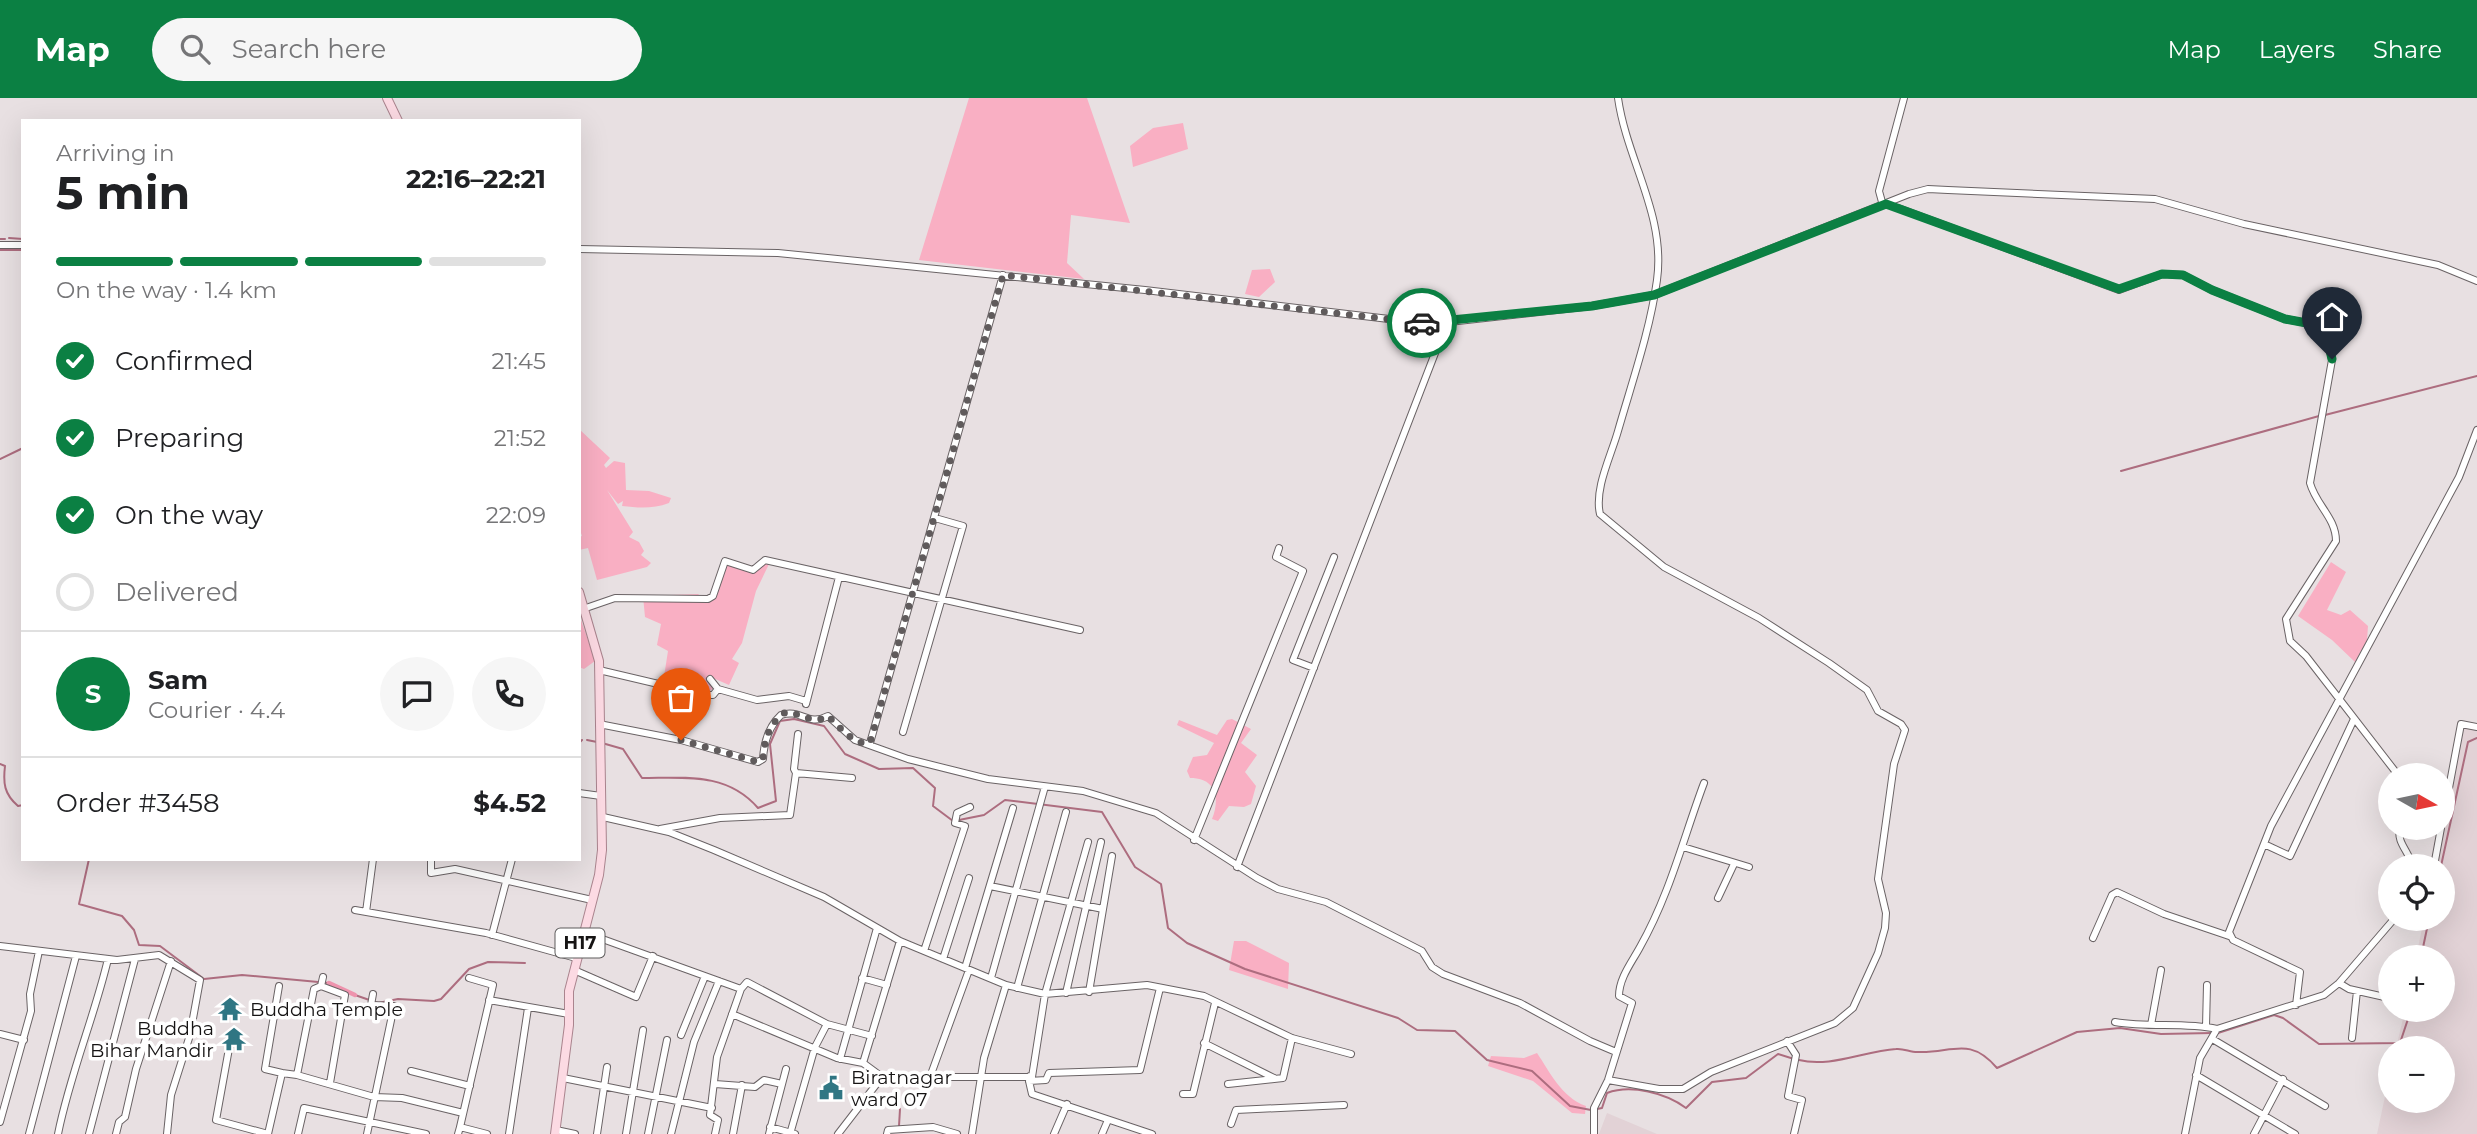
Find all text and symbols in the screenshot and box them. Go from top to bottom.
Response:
search box [152,18,642,81]
text: Map [35,29,110,69]
icon: search [176,30,214,68]
text: Search here [232,33,386,65]
text: Map [2167,35,2221,64]
text: Layers [2259,35,2335,64]
text: Share [2373,35,2442,64]
text: Arriving in [56,139,175,167]
text: 22:16–22:21 [406,163,546,195]
text: 5 min [56,164,190,221]
text: On the way · 1.4 km [56,276,277,304]
pin [2302,287,2362,359]
courier [1387,288,1457,358]
icon: home [2313,298,2351,336]
icon: car [1403,304,1441,342]
icon: check [56,342,94,380]
text: Confirmed [115,345,254,377]
text: 21:45 [492,347,546,375]
icon: check [56,419,94,457]
text: Preparing [115,422,244,454]
text: 21:52 [494,424,546,452]
icon: check [56,496,94,534]
text: On the way [115,499,263,531]
text: 22:09 [486,501,546,529]
text: Delivered [115,576,239,608]
button: chat [380,657,454,731]
button: phone [472,657,546,731]
text: Sam [148,664,208,696]
pin [651,668,711,740]
text: S [85,678,101,710]
icon: bag [662,679,700,717]
text: Courier · 4.4 [148,696,285,724]
north arrow [2378,763,2455,840]
map controls [2378,763,2455,1113]
text: Order #3458 [56,787,220,819]
text: $4.52 [473,787,546,819]
button: locate [2378,854,2455,931]
road number: H17 [556,928,604,958]
button: + [2378,945,2455,1022]
temple icon: Buddha Temple [216,995,244,1023]
place label: Buddha Temple [250,998,403,1021]
place label: Buddha Bihar Mandir [90,1017,214,1062]
temple icon: Buddha Bihar Mandir [220,1025,248,1053]
button: − [2378,1036,2455,1113]
place label: Biratnagar ward 07 [851,1066,952,1111]
public building icon: Biratnagar ward 07 [817,1074,845,1102]

